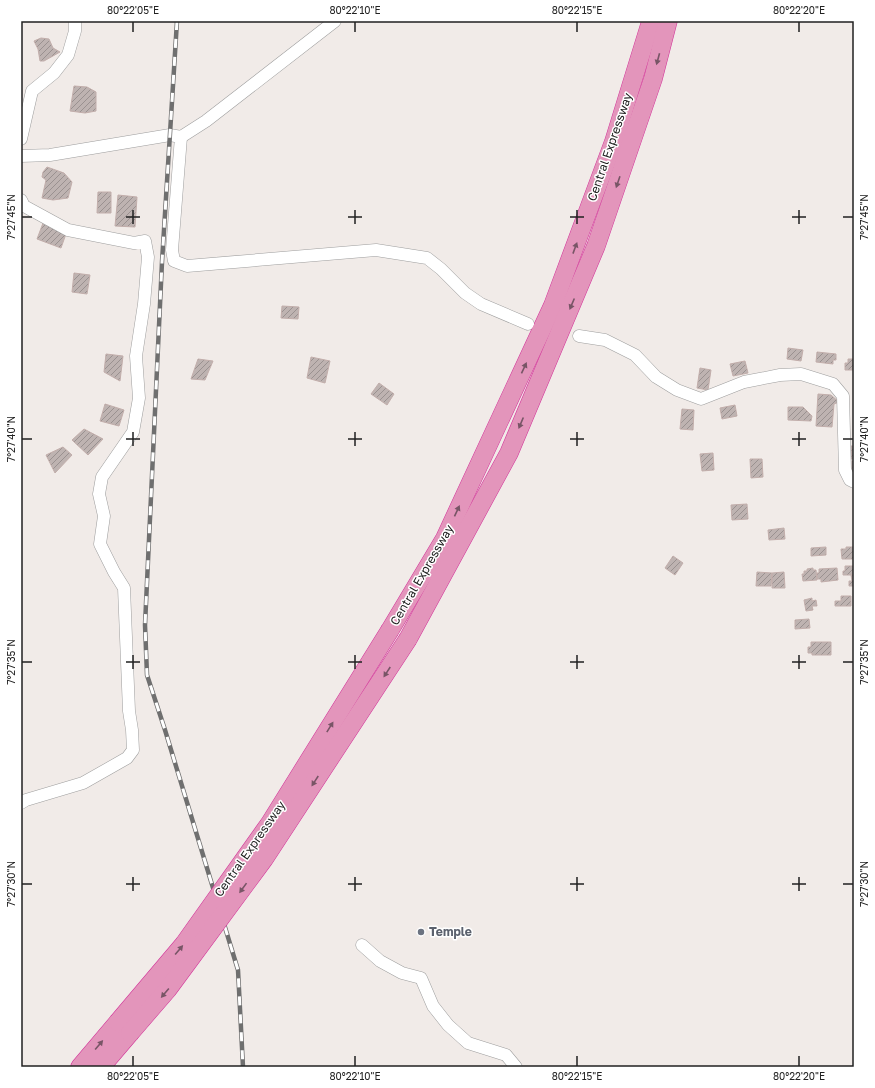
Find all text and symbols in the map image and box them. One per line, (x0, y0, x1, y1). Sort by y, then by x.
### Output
text: 80°22'05"E (107, 4, 159, 16)
text: 80°22'10"E (329, 4, 381, 16)
text: 80°22'15"E (552, 4, 602, 16)
text: 80°22'20"E (773, 4, 825, 16)
one-way arrow (655, 53, 661, 65)
street label: Central Expressway (584, 90, 635, 203)
one-way arrow (615, 177, 621, 189)
text: 7°27'45"N (5, 194, 17, 240)
text: 7°27'45"N (858, 194, 870, 240)
one-way arrow (572, 242, 578, 254)
one-way arrow (569, 298, 575, 309)
one-way arrow (521, 362, 527, 374)
text: 7°27'40"N (5, 416, 17, 462)
text: 7°27'40"N (858, 416, 870, 462)
one-way arrow (518, 418, 524, 430)
one-way arrow (454, 505, 460, 517)
street label: Central Expressway (387, 522, 457, 628)
text: 7°27'35"N (5, 639, 17, 685)
text: 7°27'35"N (858, 639, 870, 685)
one-way arrow (383, 667, 391, 677)
one-way arrow (327, 721, 334, 733)
one-way arrow (312, 775, 319, 787)
street label: Central Expressway (211, 798, 288, 900)
text: 7°27'30"N (5, 861, 17, 907)
text: 7°27'30"N (858, 861, 870, 907)
one-way arrow (238, 883, 247, 894)
place label: Temple (429, 924, 472, 939)
marker: Temple (416, 927, 426, 937)
one-way arrow (174, 945, 183, 955)
one-way arrow (161, 987, 170, 998)
one-way arrow (94, 1039, 103, 1050)
text: 80°22'05"E (107, 1070, 159, 1082)
text: 80°22'10"E (329, 1070, 381, 1082)
text: 80°22'15"E (552, 1070, 602, 1082)
text: 80°22'20"E (773, 1070, 825, 1082)

